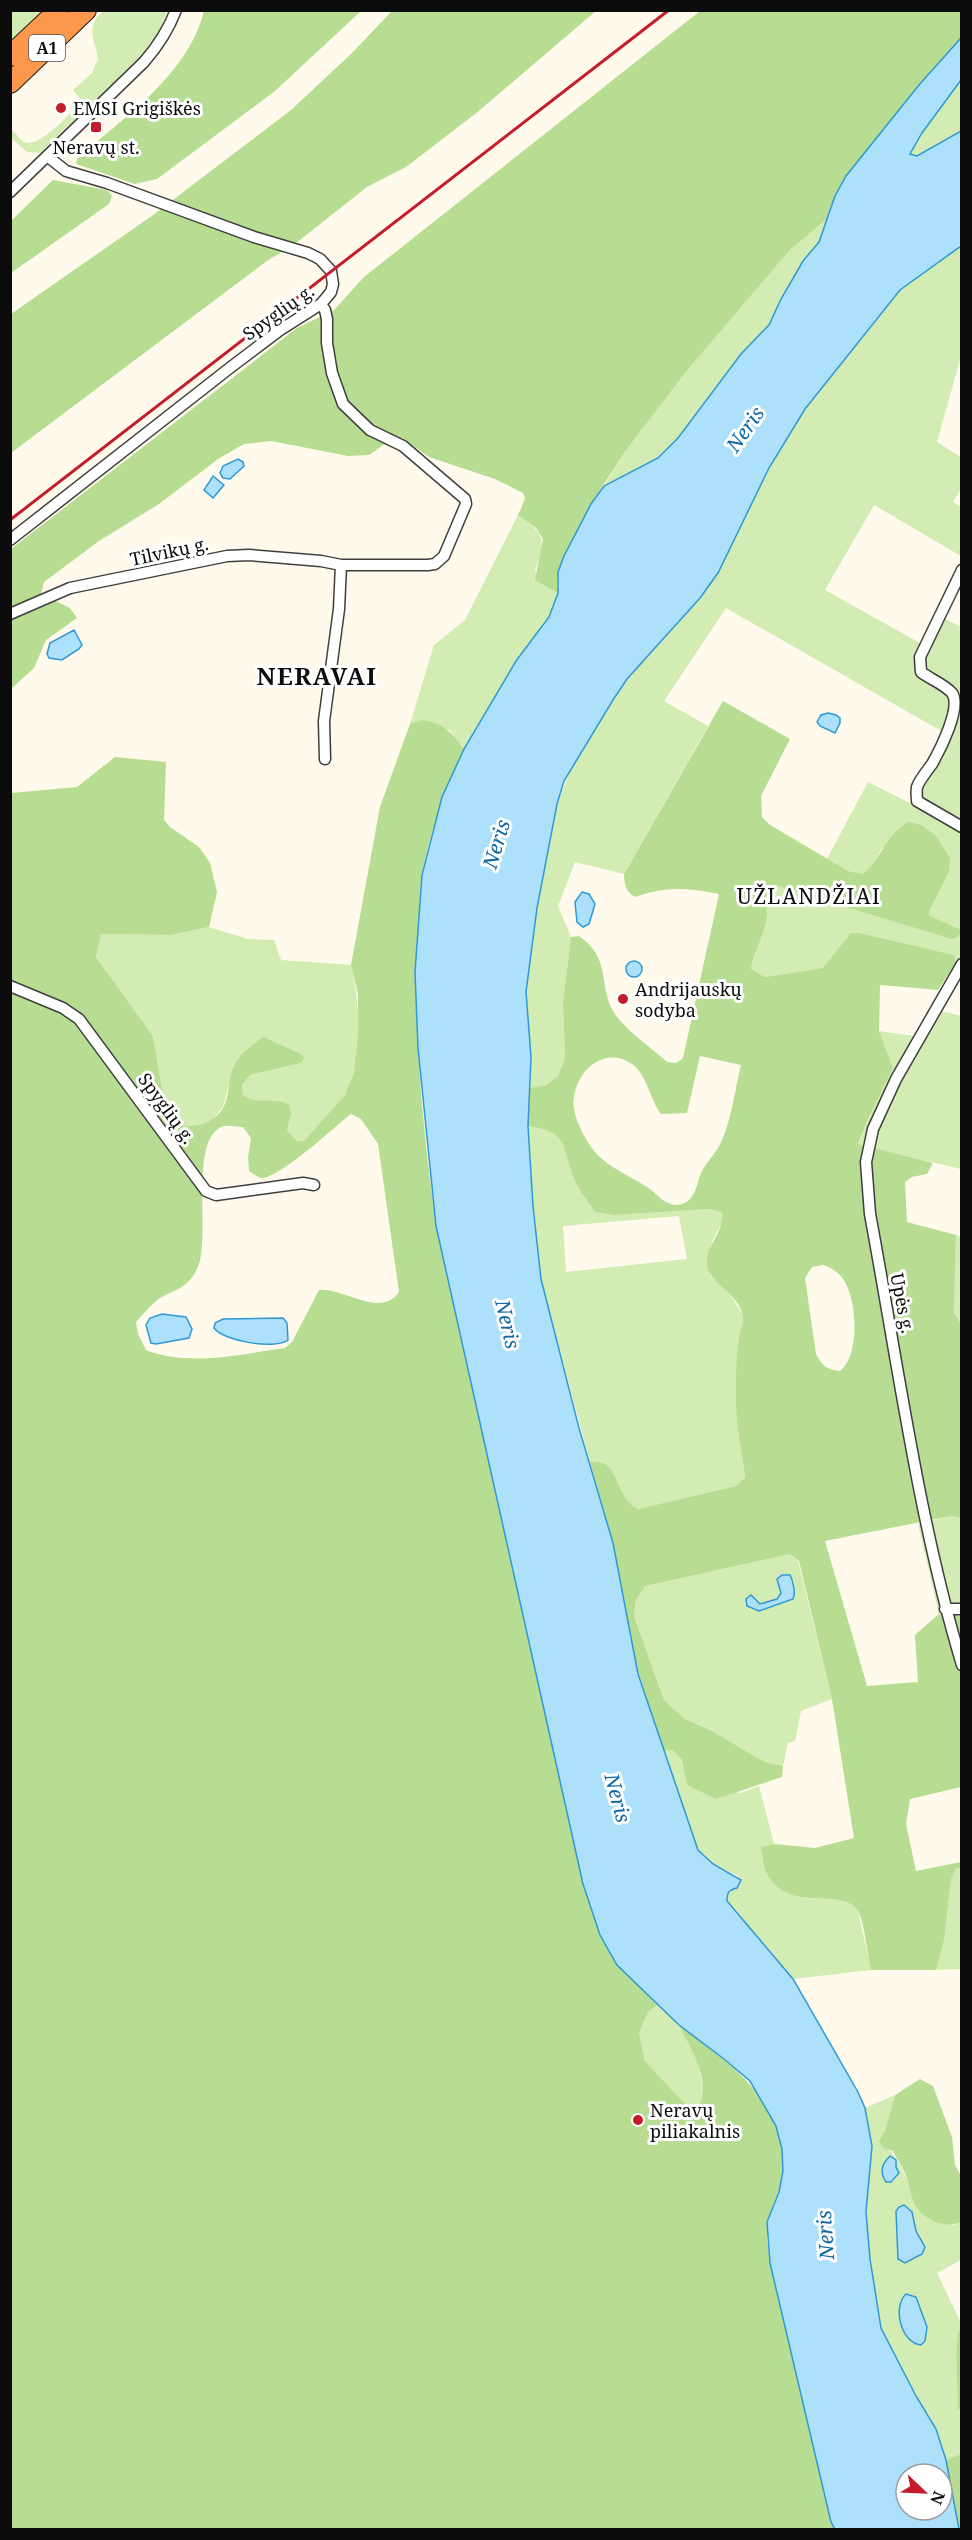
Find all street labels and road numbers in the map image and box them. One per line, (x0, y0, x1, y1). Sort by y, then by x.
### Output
road number: A1 (29, 35, 65, 61)
street label: Spyglių g. (238, 279, 318, 345)
street label: Tilvikų g. (128, 531, 210, 571)
street label: Spyglių g. (133, 1068, 201, 1148)
street label: Upės g. (885, 1271, 921, 1335)

